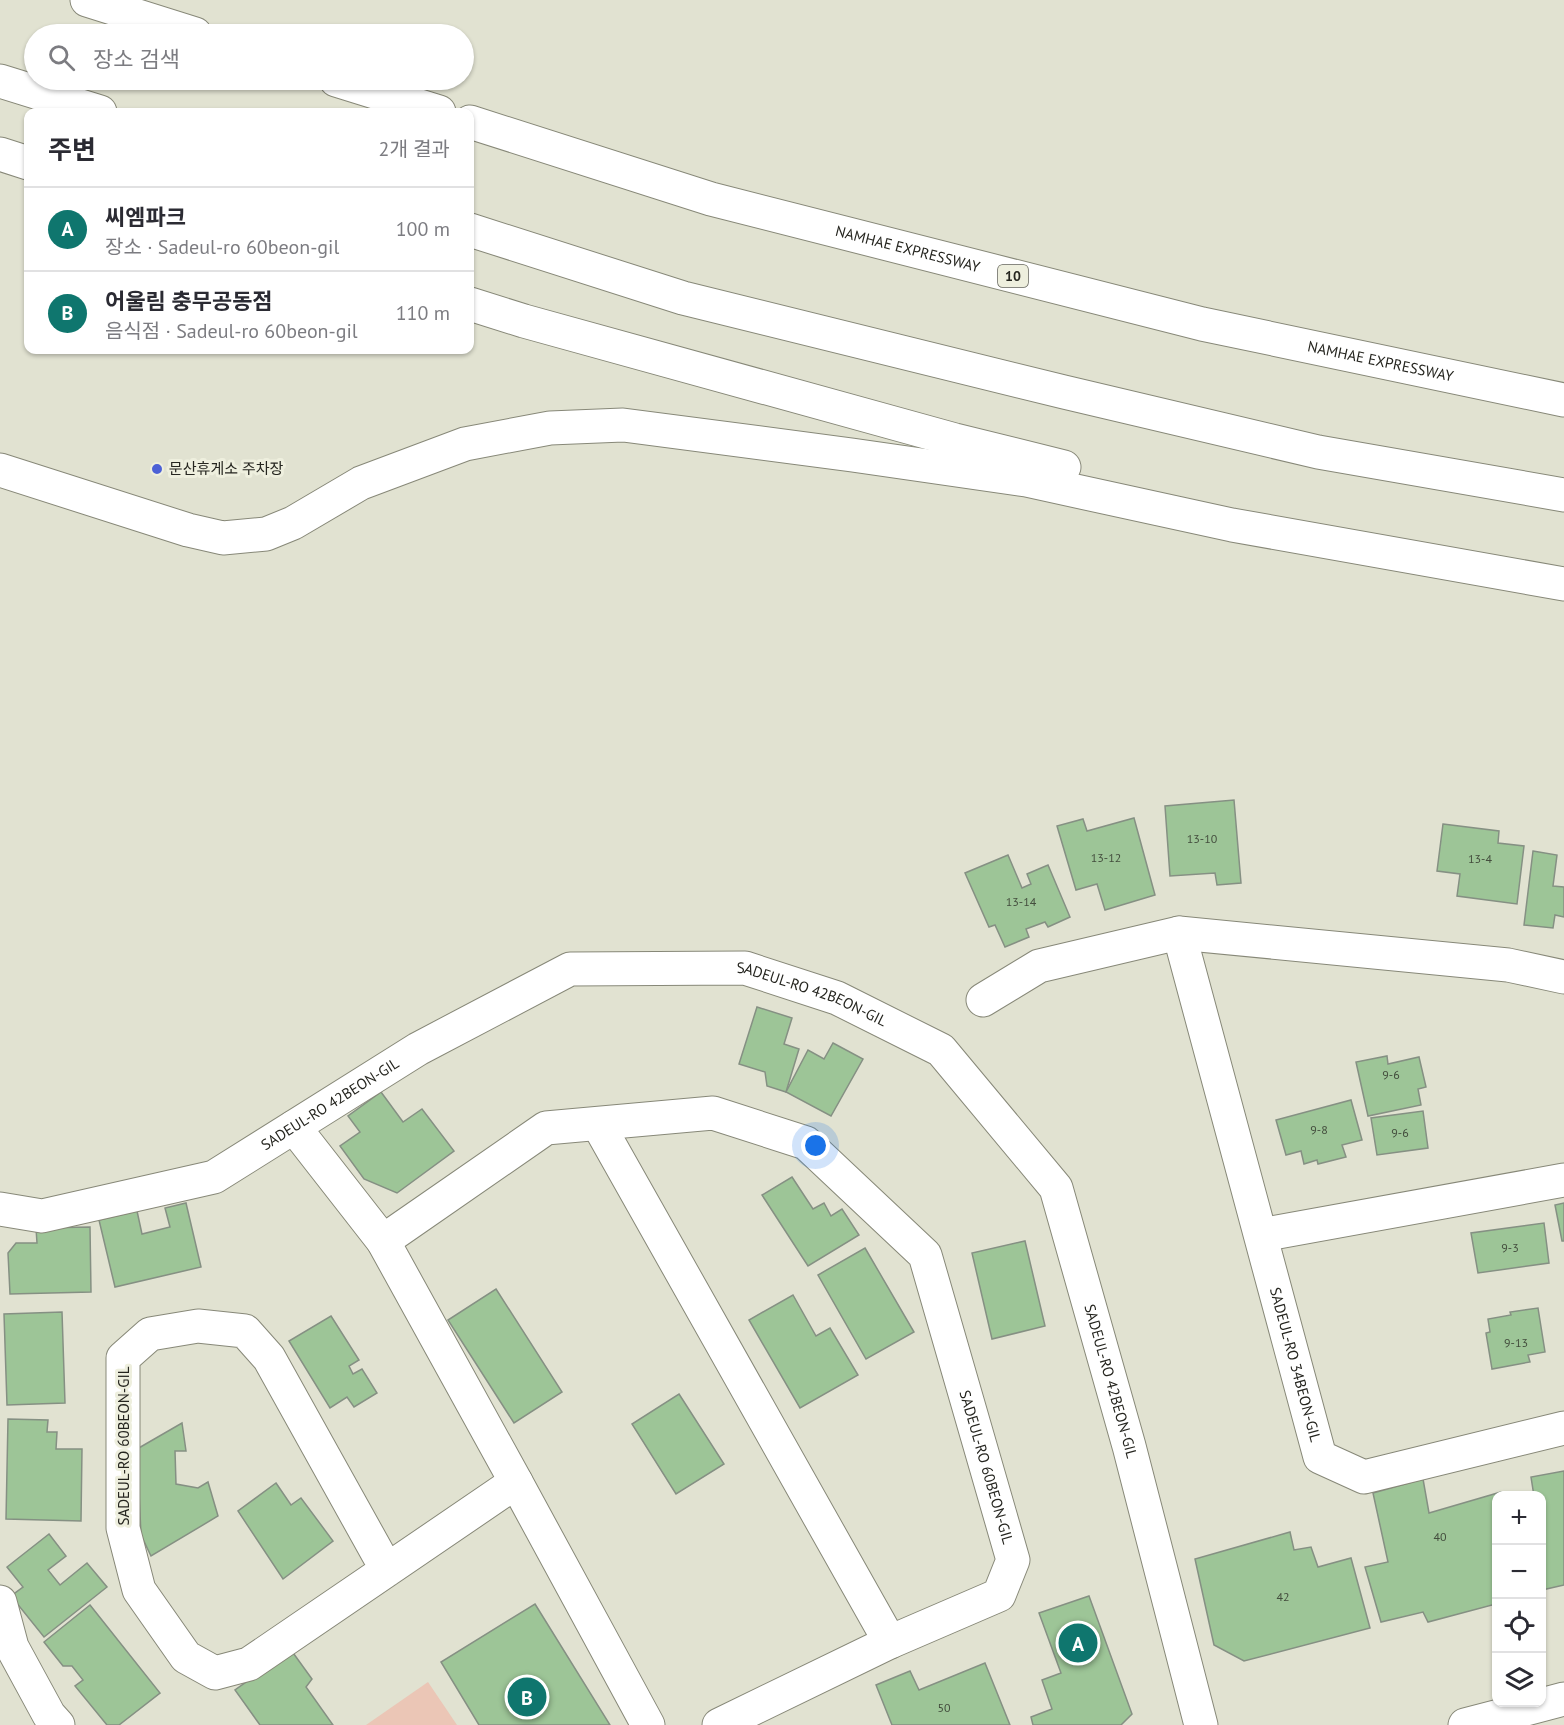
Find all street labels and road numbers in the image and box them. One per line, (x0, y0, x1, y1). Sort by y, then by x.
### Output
street label: NAMHAE EXPRESSWAY (834, 221, 983, 276)
road number: 10 (998, 265, 1028, 287)
street label: NAMHAE EXPRESSWAY (1306, 336, 1456, 386)
street label: SADEUL-RO 42BEON-GIL (737, 958, 890, 1030)
street label: SADEUL-RO 42BEON-GIL (257, 1053, 403, 1154)
street label: SADEUL-RO 34BEON-GIL (1266, 1285, 1326, 1444)
street label: SADEUL-RO 42BEON-GIL (1080, 1302, 1142, 1460)
street label: SADEUL-RO 60BEON-GIL (114, 1366, 133, 1526)
street label: SADEUL-RO 60BEON-GIL (956, 1388, 1018, 1546)

